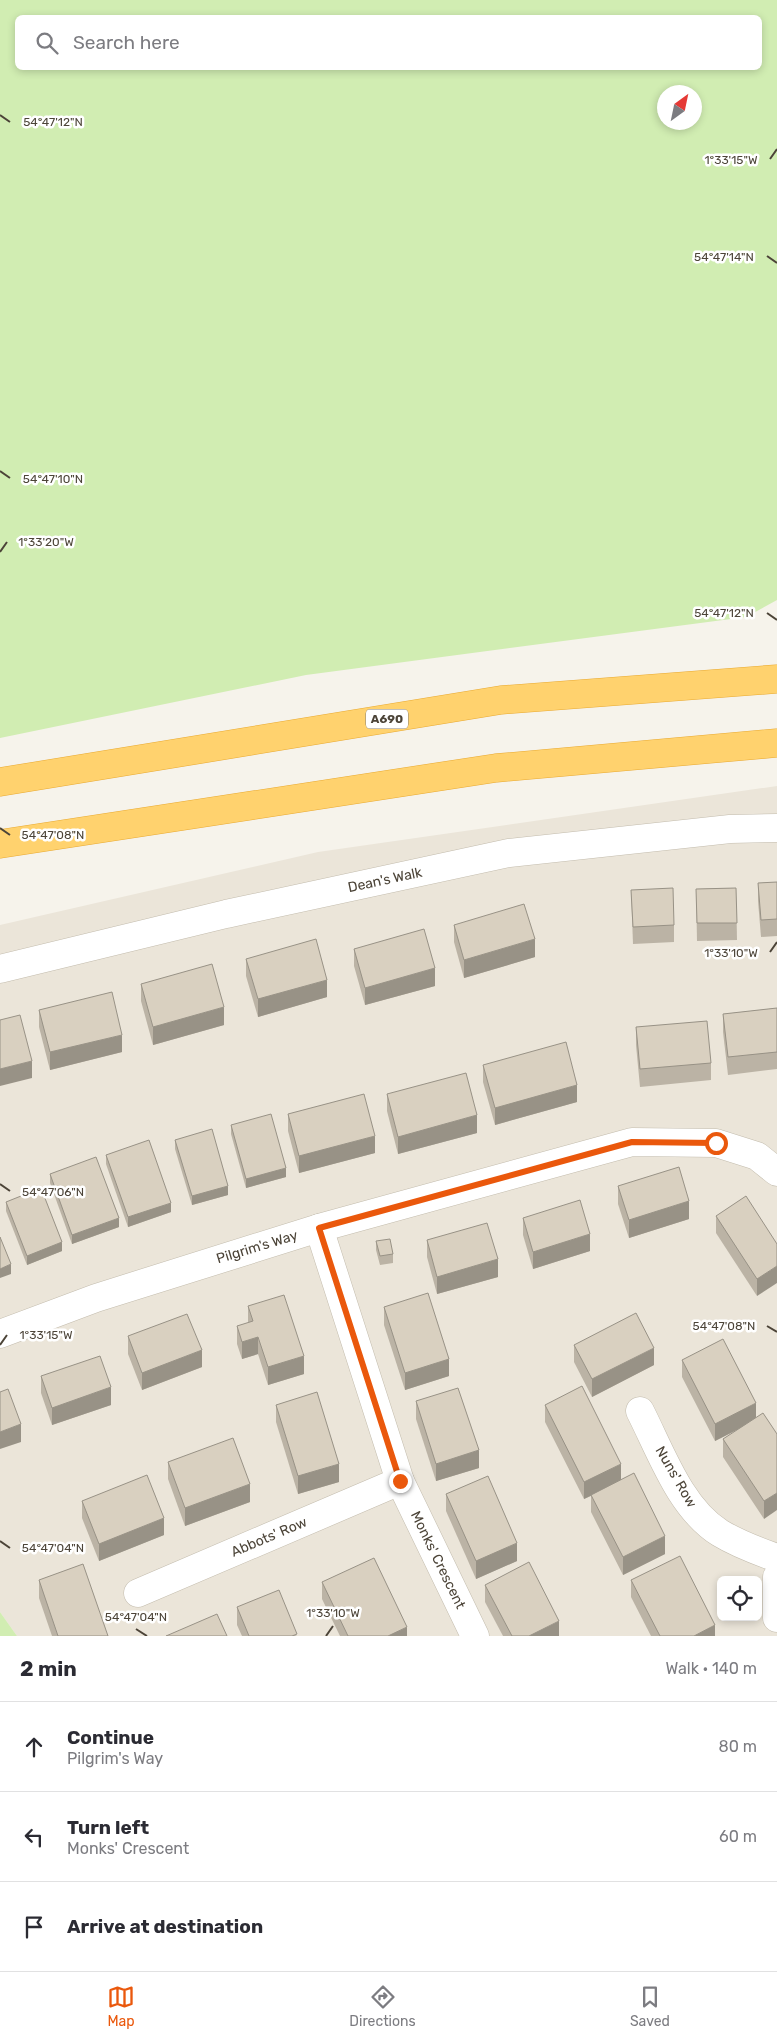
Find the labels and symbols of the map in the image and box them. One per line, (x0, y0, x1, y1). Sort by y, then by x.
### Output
north arrow (657, 85, 702, 130)
text: 54°47'12"N (23, 115, 83, 129)
text: 1°33'15"W (704, 153, 758, 167)
text: 54°47'14"N (694, 250, 754, 264)
text: 54°47'10"N (23, 472, 83, 486)
text: 1°33'20"W (18, 535, 74, 549)
text: 54°47'12"N (694, 606, 754, 620)
road number: A690 (366, 710, 408, 729)
text: 54°47'08"N (22, 828, 84, 842)
street label: Dean's Walk (346, 864, 425, 896)
text: 1°33'10"W (704, 946, 758, 960)
route start (705, 1132, 728, 1155)
text: 54°47'06"N (22, 1185, 84, 1199)
street label: Pilgrim's Way (214, 1226, 300, 1267)
text: 54°47'08"N (693, 1319, 755, 1333)
text: 1°33'15"W (19, 1328, 73, 1342)
street label: Nuns' Row (652, 1443, 700, 1511)
route end (389, 1470, 412, 1493)
street label: Monks' Crescent (407, 1508, 469, 1612)
street label: Abbots' Row (228, 1513, 310, 1561)
text: 54°47'04"N (22, 1541, 84, 1555)
text: 1°33'10"W (306, 1606, 360, 1620)
text: 54°47'04"N (105, 1610, 167, 1624)

